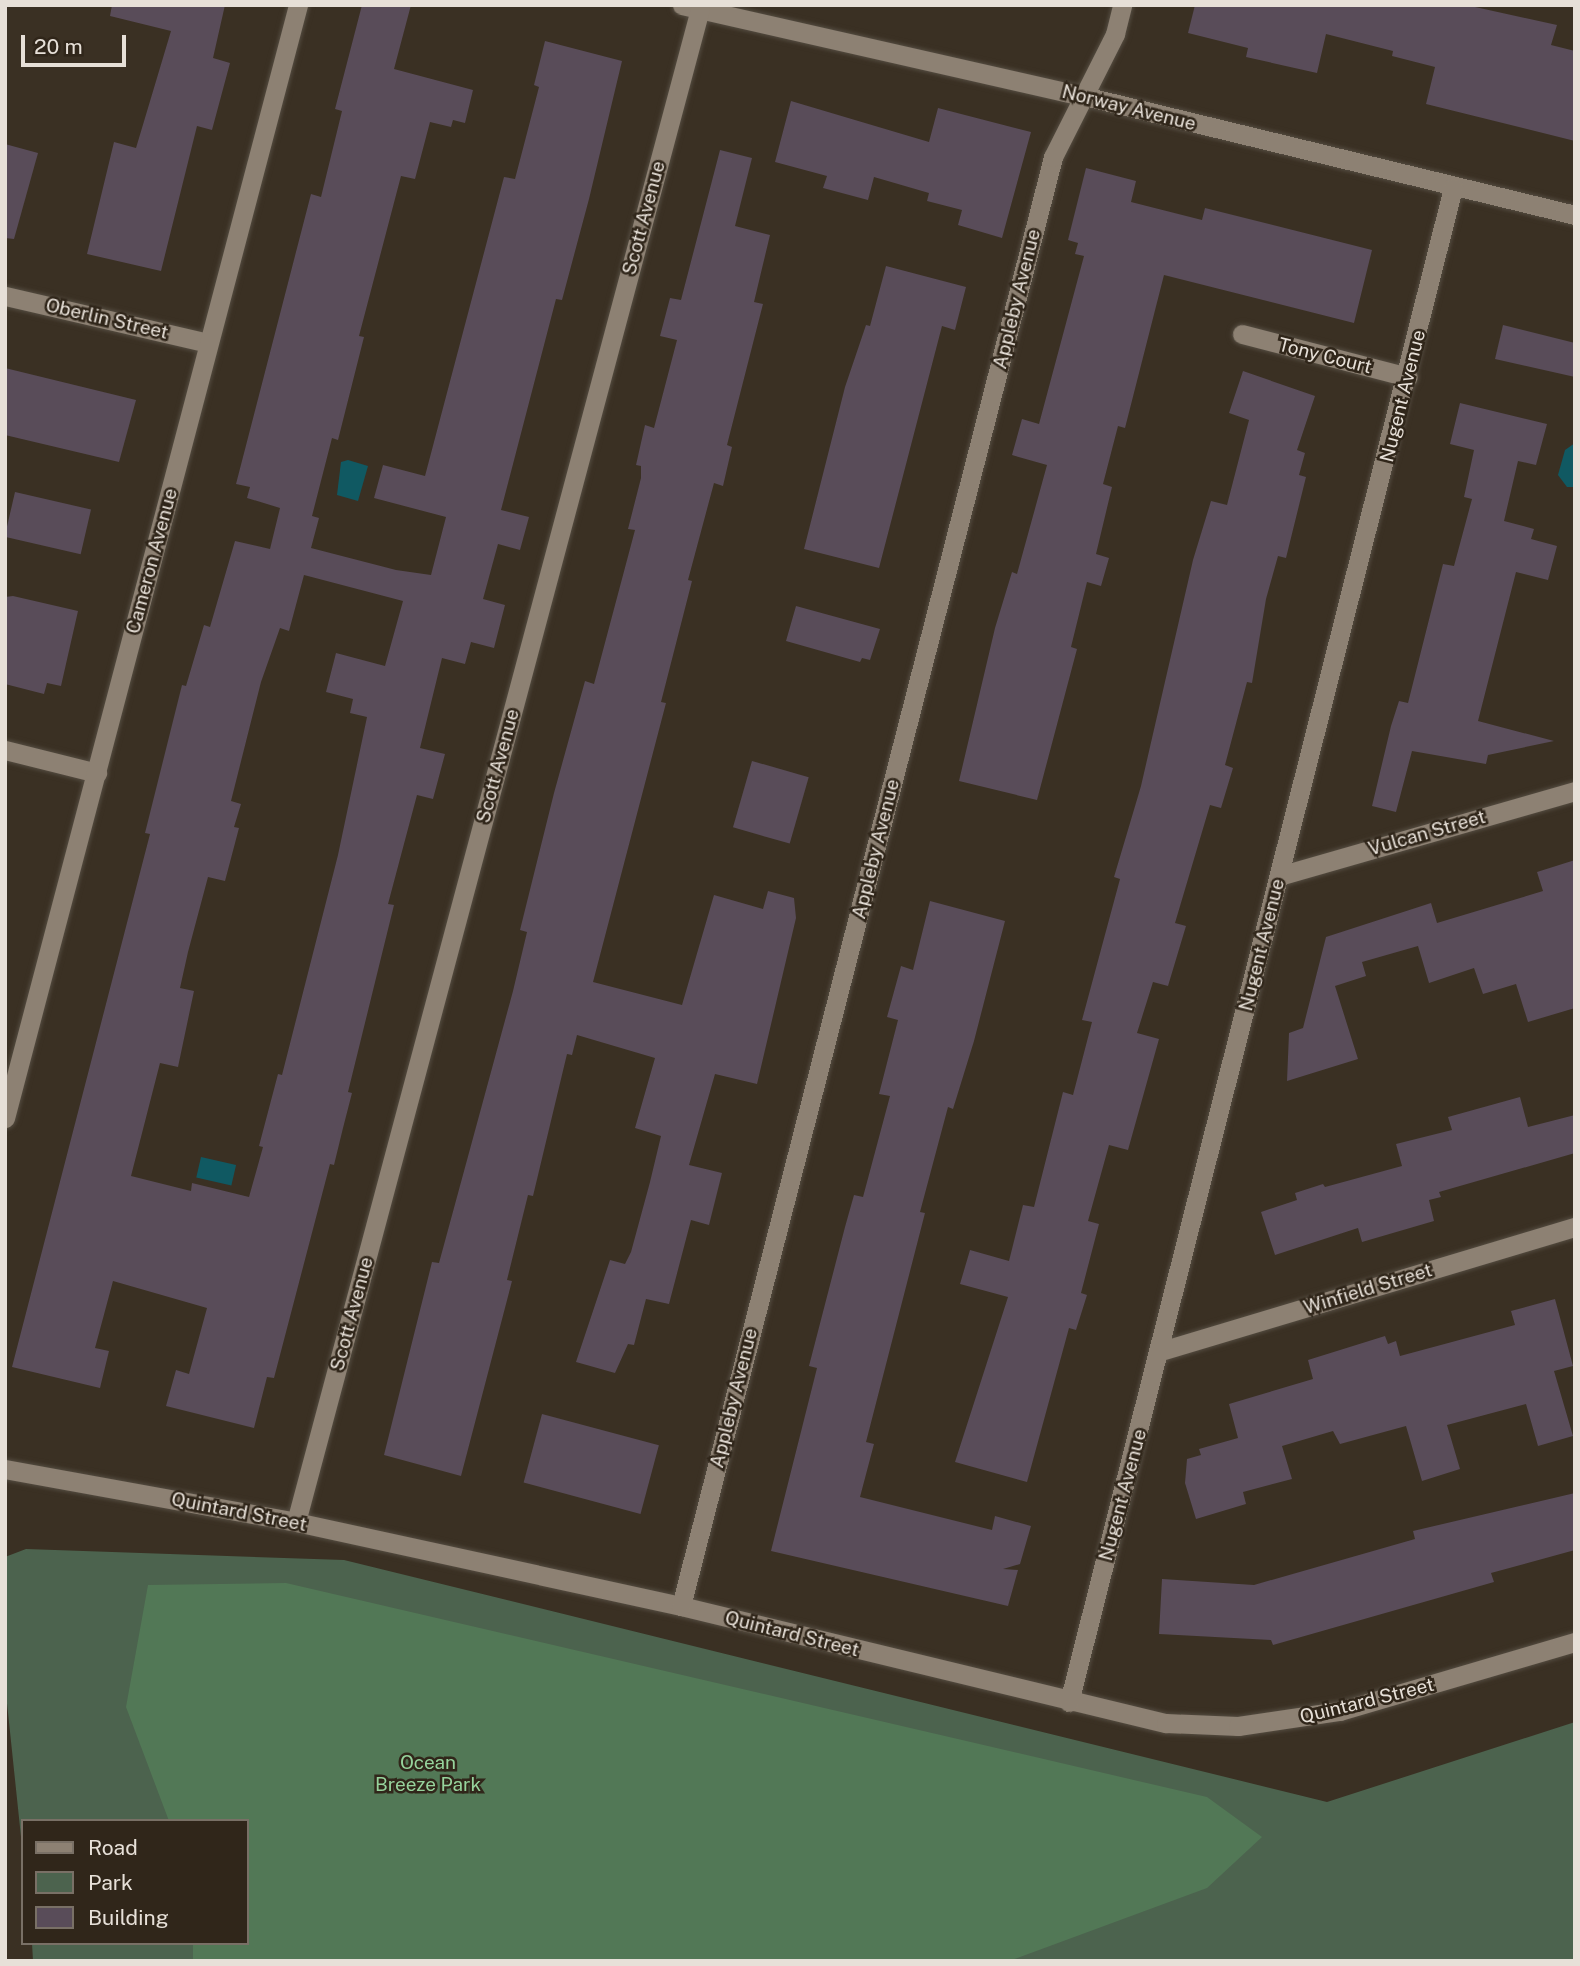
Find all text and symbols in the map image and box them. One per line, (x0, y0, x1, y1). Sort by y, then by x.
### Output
scale bar (24, 21, 130, 65)
text: 20 m (34, 34, 83, 59)
street label: Norway Avenue (1060, 80, 1198, 136)
street label: Scott Avenue (618, 159, 670, 277)
street label: Appleby Avenue (989, 227, 1045, 371)
street label: Oberlin Street (44, 294, 170, 344)
street label: Nugent Avenue (1376, 328, 1430, 464)
street label: Tony Court (1276, 333, 1374, 379)
street label: Cameron Avenue (122, 486, 182, 636)
street label: Scott Avenue (472, 707, 524, 825)
street label: Appleby Avenue (848, 777, 904, 921)
street label: Vulcan Street (1366, 805, 1488, 861)
street label: Nugent Avenue (1235, 877, 1289, 1013)
street label: Scott Avenue (326, 1255, 378, 1373)
street label: Winfield Street (1301, 1259, 1435, 1319)
street label: Appleby Avenue (706, 1326, 762, 1470)
street label: Nugent Avenue (1094, 1427, 1152, 1563)
street label: Quintard Street (169, 1488, 309, 1536)
street label: Quintard Street (723, 1606, 861, 1662)
street label: Quintard Street (1298, 1673, 1436, 1729)
park label: Ocean Breeze Park (375, 1752, 481, 1796)
legend (21, 1819, 248, 1945)
text: Road (88, 1835, 138, 1860)
text: Park (88, 1870, 133, 1895)
text: Building (88, 1905, 169, 1930)

